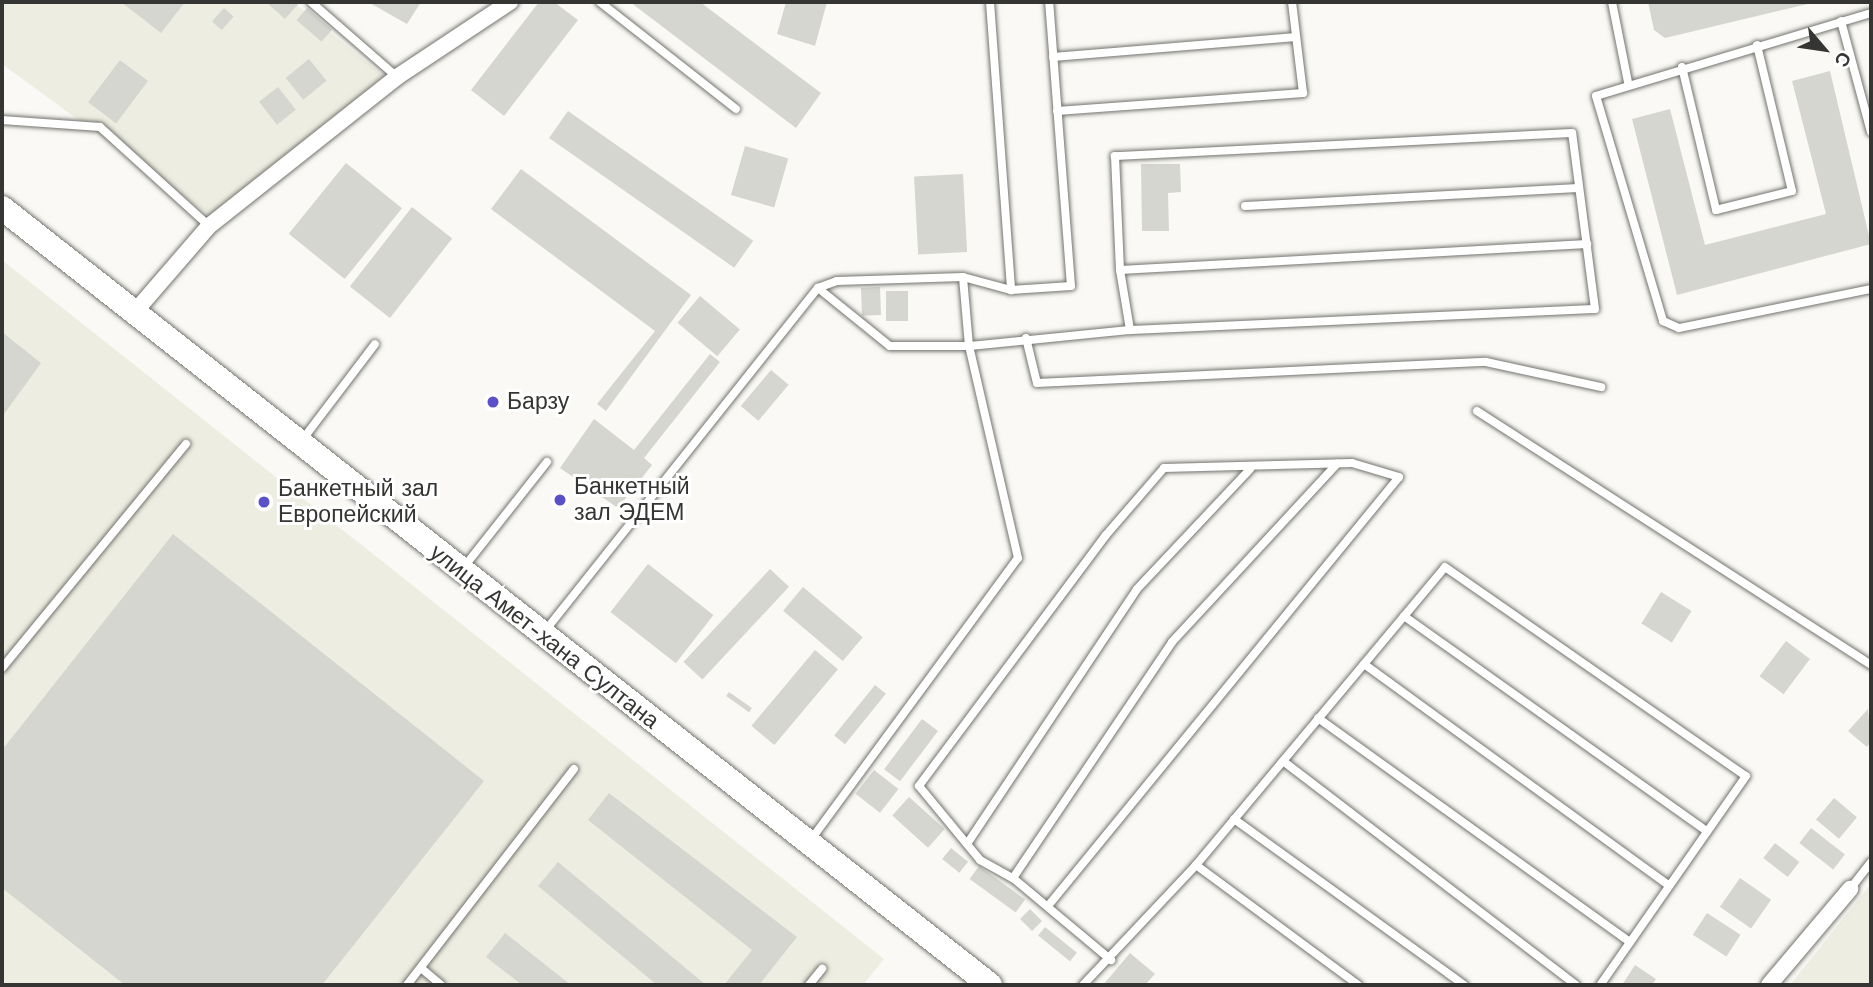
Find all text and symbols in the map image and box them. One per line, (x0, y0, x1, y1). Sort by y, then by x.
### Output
north arrow (1789, 14, 1859, 84)
text: С (1829, 48, 1856, 71)
place label: Барзу (507, 388, 569, 416)
marker: Барзу (485, 394, 501, 410)
place label: Банкетный зал ЭДЕМ (574, 473, 690, 527)
place label: Банкетный зал Европейский (278, 475, 438, 529)
marker: Банкетный зал ЭДЕМ (552, 492, 568, 508)
marker: Банкетный зал Европейский (256, 494, 272, 510)
street label: улица Амет-хана Султана (424, 539, 664, 735)

